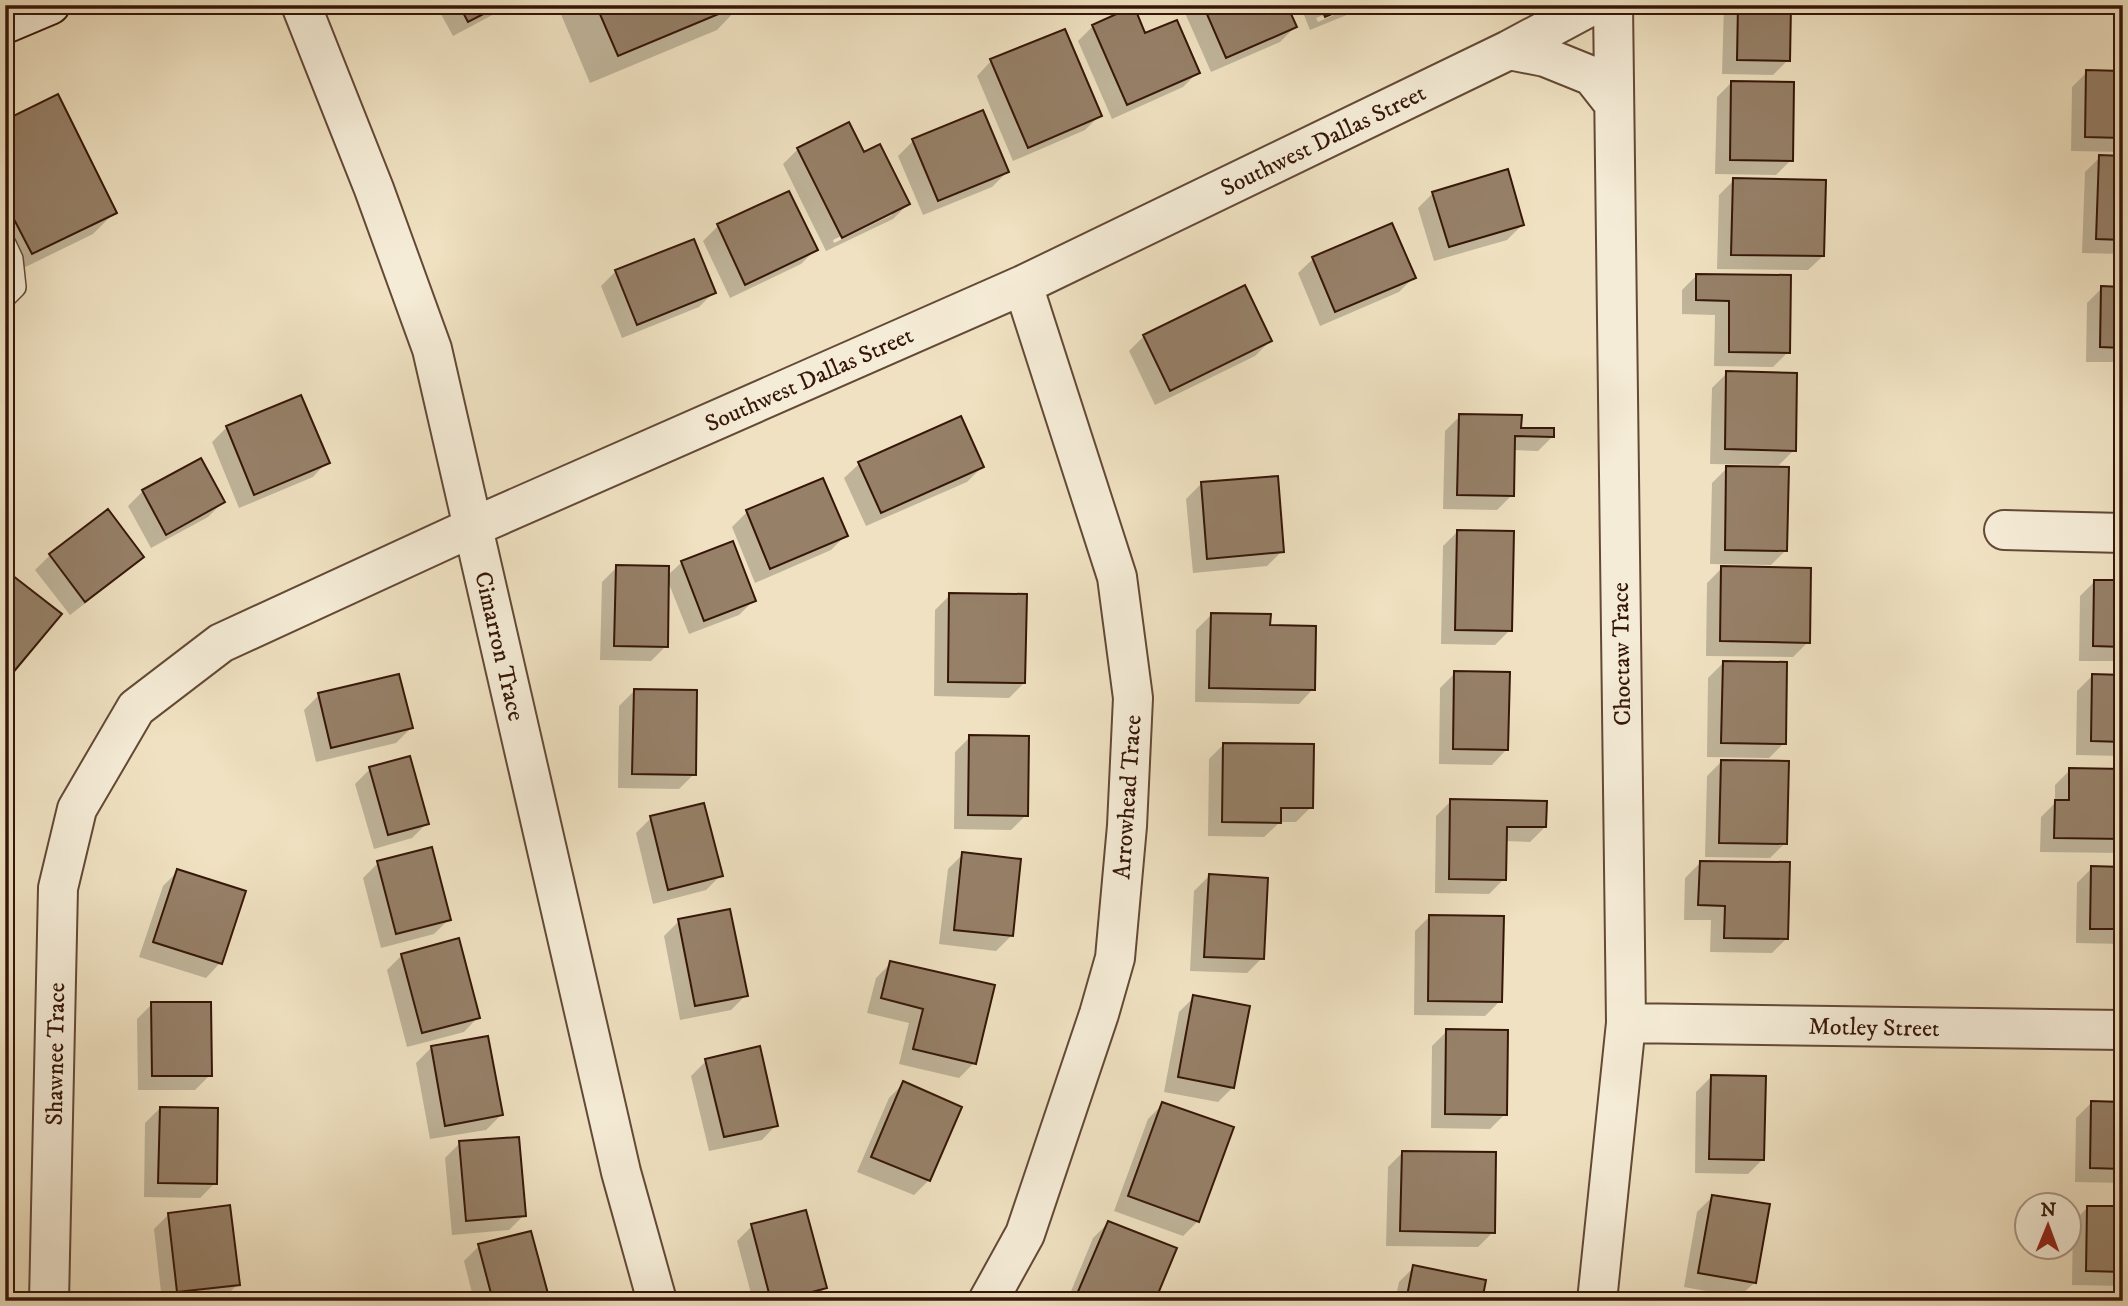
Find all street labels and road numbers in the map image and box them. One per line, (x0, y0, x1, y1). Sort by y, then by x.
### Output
street label: Southwest Dallas Street (1216, 78, 1431, 204)
street label: Southwest Dallas Street (701, 320, 918, 439)
street label: Cimarron Trace (467, 569, 531, 724)
street label: Choctaw Trace (1606, 582, 1638, 726)
street label: Arrowhead Trace (1107, 714, 1149, 880)
street label: Shawnee Trace (40, 982, 72, 1126)
street label: Motley Street (1808, 1012, 1940, 1044)

